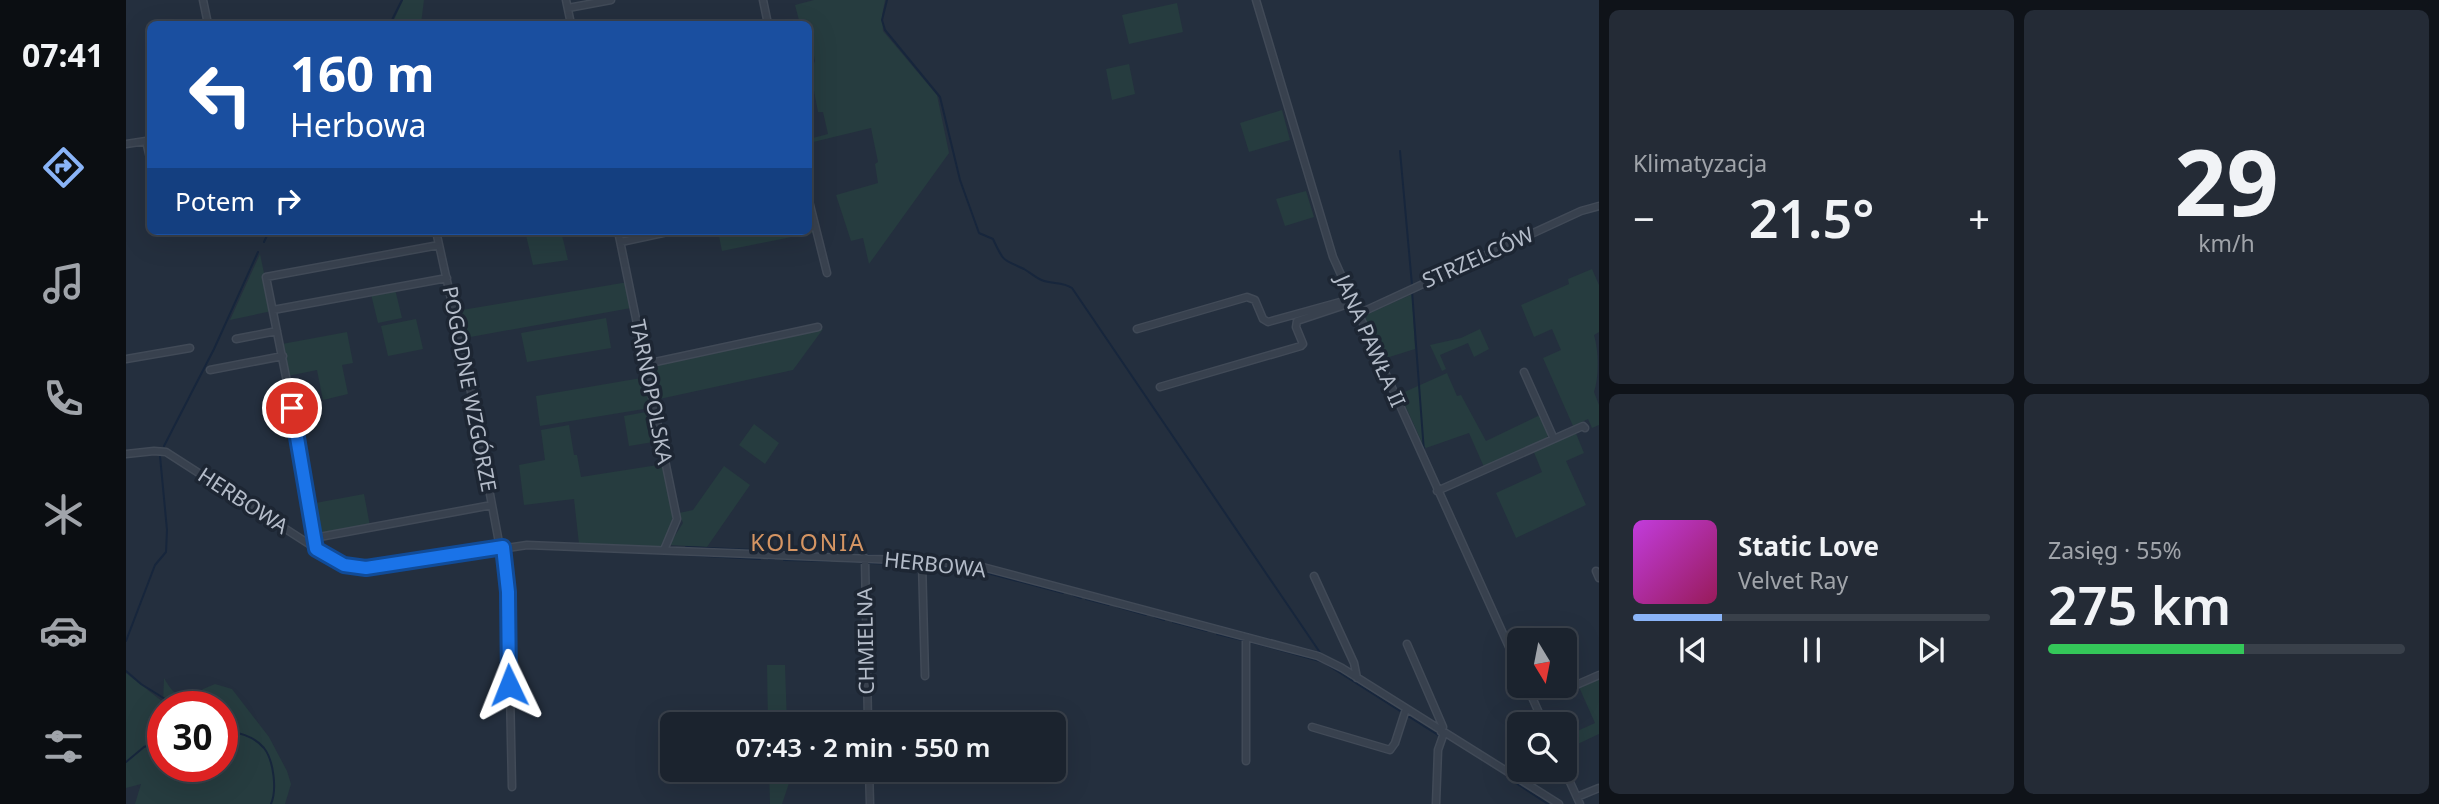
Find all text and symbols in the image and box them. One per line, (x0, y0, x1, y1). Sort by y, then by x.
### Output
text: 07:41 (22, 33, 104, 76)
text: 160 m (290, 40, 435, 106)
icon: left (175, 49, 266, 140)
text: Herbowa (290, 103, 426, 146)
text: 29 (2174, 119, 2279, 243)
icon: directions (39, 143, 88, 192)
text: Klimatyzacja (1633, 147, 1767, 179)
icon: right (269, 182, 307, 220)
text: 21.5° (1749, 182, 1874, 253)
text: Potem (175, 183, 255, 219)
text: − (1633, 192, 1655, 244)
text: + (1968, 192, 1990, 244)
street label: STRZELCÓW (1417, 220, 1538, 294)
text: km/h (2198, 227, 2255, 259)
icon: music (39, 259, 88, 308)
street label: JANA PAWŁA II (1328, 268, 1413, 411)
street label: POGODNE WZGÓRZE (436, 284, 504, 494)
street label: TARNOPOLSKA (624, 317, 680, 467)
icon: phone (39, 374, 88, 423)
pin (262, 378, 322, 438)
icon: arrive (273, 389, 311, 427)
street label: HERBOWA (193, 461, 295, 540)
icon: climate (39, 490, 88, 539)
district label: KOLONIA (750, 526, 866, 558)
text: Static Love (1738, 528, 1879, 564)
text: Zasięg · 55% (2048, 534, 2182, 566)
street label: HERBOWA (883, 545, 988, 583)
text: Velvet Ray (1738, 564, 1848, 596)
text: 275 km (2048, 569, 2231, 640)
street label: CHMIELNA (850, 587, 880, 695)
icon: car (39, 606, 88, 655)
north arrow (1507, 628, 1577, 698)
map controls (1507, 628, 1577, 782)
icon: previous (1674, 631, 1712, 669)
icon: pause (1793, 631, 1831, 669)
icon: next (1912, 631, 1950, 669)
position arrow (472, 648, 546, 722)
speed limit sign: 30 (147, 691, 238, 782)
button: search (1507, 712, 1577, 782)
icon: filters (39, 722, 88, 771)
text: 07:43 · 2 min · 550 m (736, 729, 990, 765)

